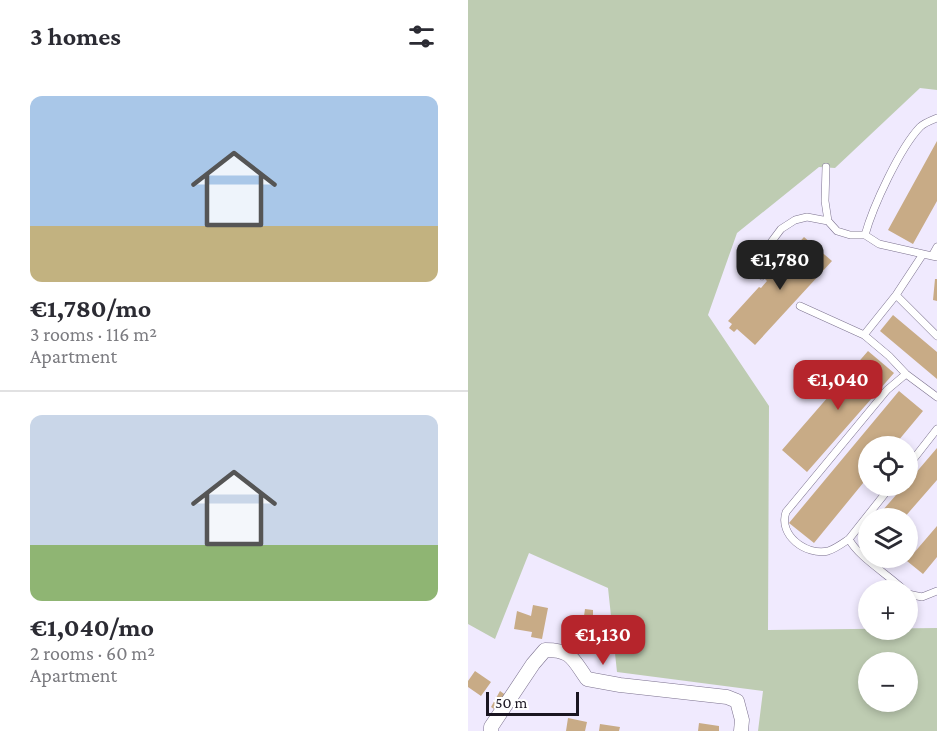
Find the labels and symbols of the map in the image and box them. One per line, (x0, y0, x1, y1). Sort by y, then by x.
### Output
pin: €1,780 (731, 240, 829, 291)
pin: €1,040 (789, 360, 887, 411)
pin: €1,130 (554, 615, 652, 666)
scale bar (486, 689, 579, 716)

